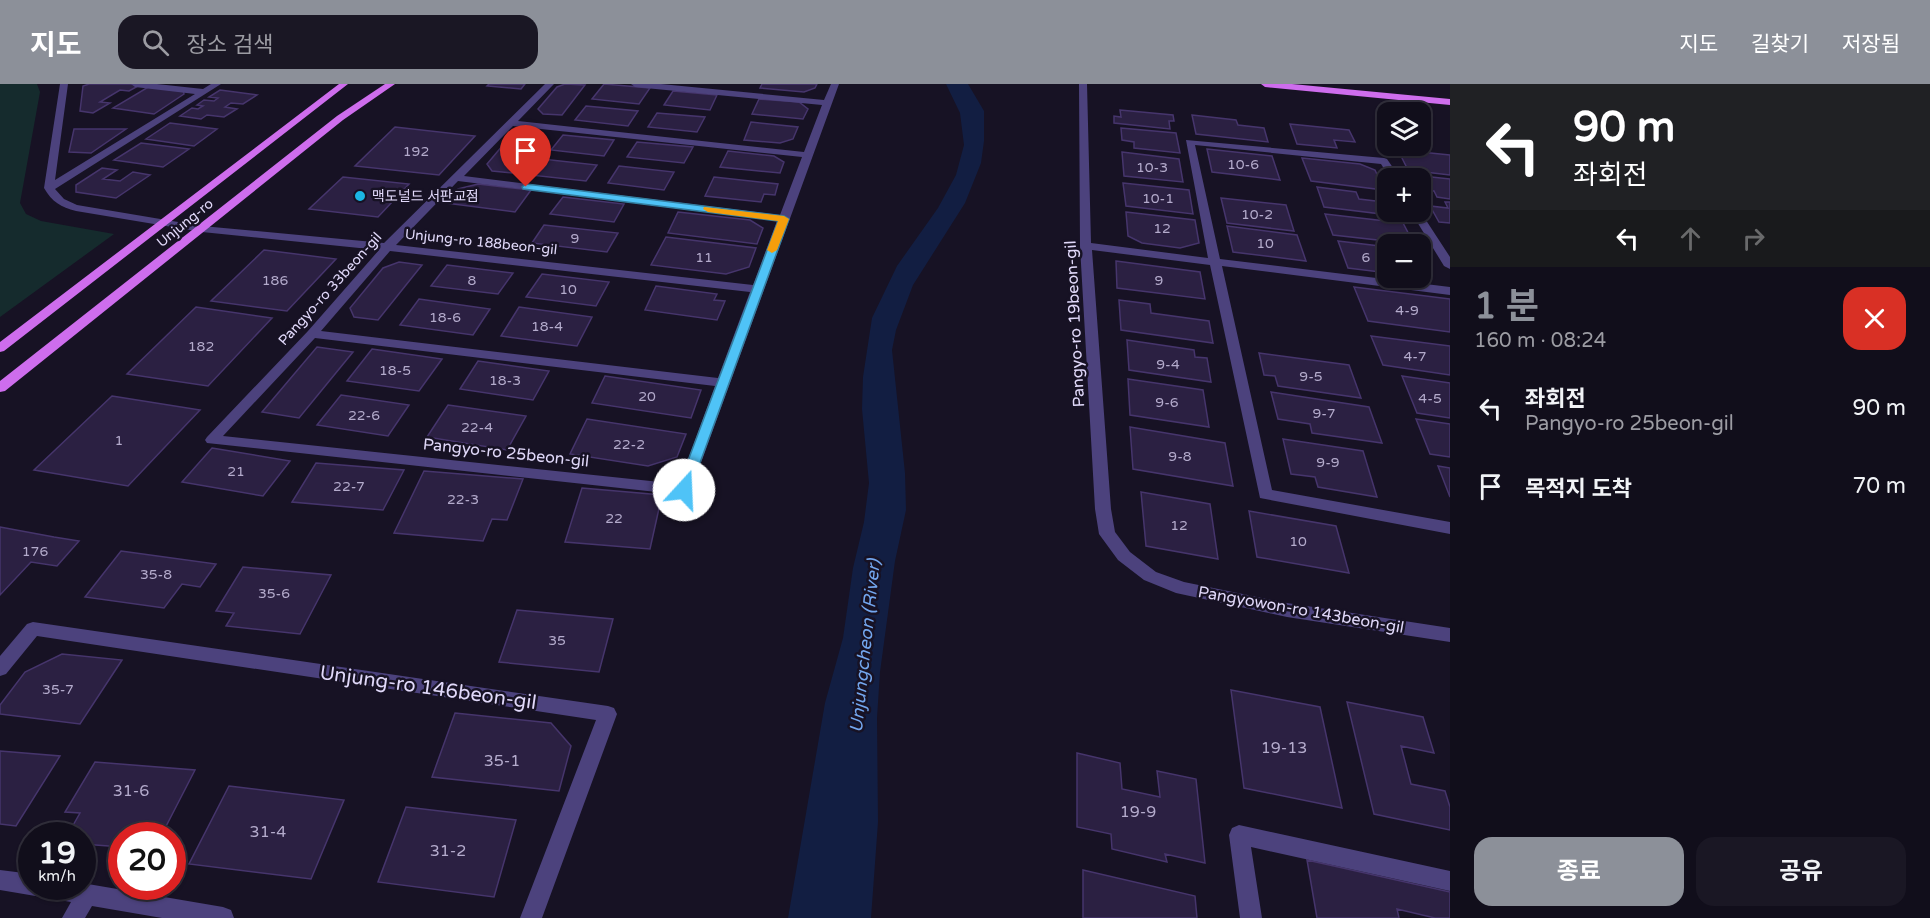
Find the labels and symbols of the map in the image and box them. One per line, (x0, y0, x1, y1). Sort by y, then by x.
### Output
pin (500, 125, 551, 187)
house number: 192 (403, 143, 429, 160)
house number: 10-6 (1227, 156, 1259, 173)
house number: 10-3 (1136, 159, 1168, 176)
place label: 맥도널드 서판교점 (372, 188, 479, 205)
marker: 맥도널드 서판교점 (353, 189, 367, 203)
house number: 10-1 (1142, 190, 1174, 207)
street label: Unjung-ro (153, 195, 217, 251)
house number: 10-2 (1241, 206, 1273, 223)
house number: 12 (1153, 220, 1171, 237)
street label: Unjung-ro 188beon-gil (404, 226, 558, 258)
street label: Pangyo-ro 33beon-gil (275, 229, 385, 349)
house number: 9 (571, 230, 579, 247)
house number: 10 (1256, 235, 1274, 252)
street label: Pangyo-ro 19beon-gil (1061, 240, 1089, 408)
house number: 11 (695, 249, 713, 266)
house number: 6 (1362, 249, 1371, 266)
house number: 186 (262, 272, 288, 289)
house number: 8 (468, 272, 477, 289)
house number: 9 (1155, 272, 1163, 289)
house number: 10 (559, 281, 577, 298)
house number: 4-9 (1395, 302, 1419, 319)
house number: 18-6 (429, 309, 461, 326)
house number: 18-4 (531, 318, 563, 335)
house number: 182 (188, 338, 214, 355)
house number: 4-7 (1403, 348, 1427, 365)
house number: 9-4 (1156, 356, 1180, 373)
house number: 18-5 (379, 362, 411, 379)
house number: 9-5 (1299, 368, 1323, 385)
house number: 18-3 (489, 372, 521, 389)
house number: 20 (638, 388, 656, 405)
house number: 4-5 (1418, 390, 1442, 407)
house number: 9-6 (1155, 394, 1179, 411)
house number: 9-7 (1312, 405, 1336, 422)
house number: 22-6 (348, 407, 380, 424)
house number: 22-4 (461, 419, 493, 436)
house number: 1 (115, 432, 123, 449)
street label: Pangyo-ro 25beon-gil (422, 434, 590, 472)
house number: 22-2 (613, 436, 645, 453)
house number: 9-8 (1168, 448, 1192, 465)
house number: 9-9 (1316, 454, 1340, 471)
position arrow (652, 458, 716, 522)
house number: 21 (227, 463, 245, 480)
house number: 22-7 (333, 478, 365, 495)
house number: 22-3 (447, 491, 479, 508)
house number: 22 (605, 510, 623, 527)
house number: 12 (1170, 517, 1188, 534)
house number: 10 (1289, 533, 1307, 550)
house number: 176 (22, 543, 48, 560)
water label: Unjungcheon (River) (845, 557, 885, 734)
house number: 35-8 (140, 566, 172, 583)
street label: Pangyowon-ro 143beon-gil (1196, 582, 1406, 638)
house number: 35-6 (258, 585, 290, 602)
house number: 35 (548, 632, 566, 649)
street label: Unjung-ro 146beon-gil (318, 661, 538, 715)
house number: 35-7 (42, 681, 74, 698)
house number: 19-13 (1261, 738, 1307, 758)
house number: 35-1 (484, 751, 520, 771)
house number: 31-6 (113, 781, 149, 801)
house number: 19-9 (1120, 802, 1156, 822)
speed limit sign: 20 (108, 822, 186, 900)
house number: 31-4 (250, 822, 286, 842)
house number: 31-2 (430, 841, 466, 861)

